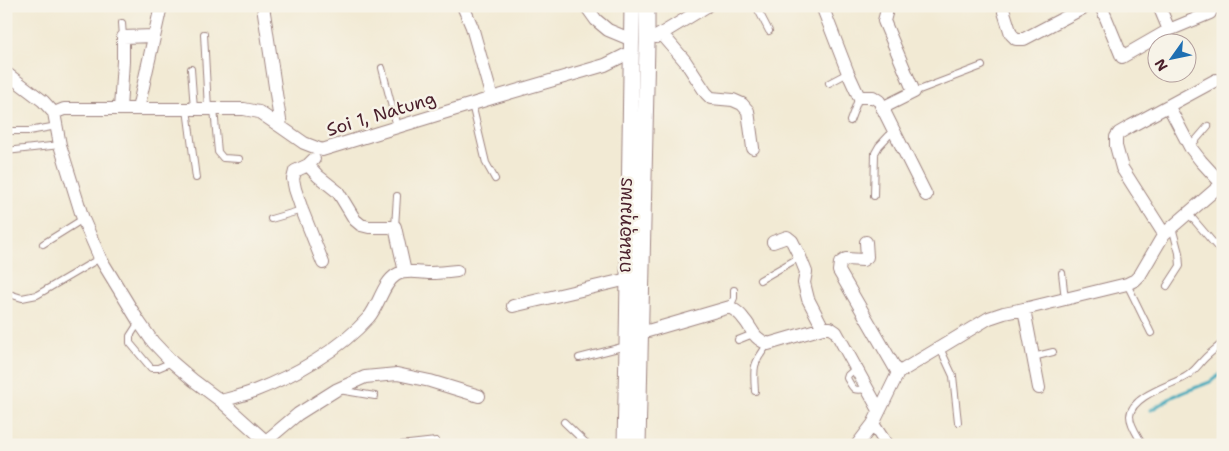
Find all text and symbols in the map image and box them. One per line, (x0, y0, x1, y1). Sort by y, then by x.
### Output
north arrow (1146, 32, 1196, 82)
text: N (1151, 56, 1172, 75)
street label: Soi 1, Natung (324, 86, 438, 142)
street label: ถนนอุทุมพร (612, 177, 640, 273)

